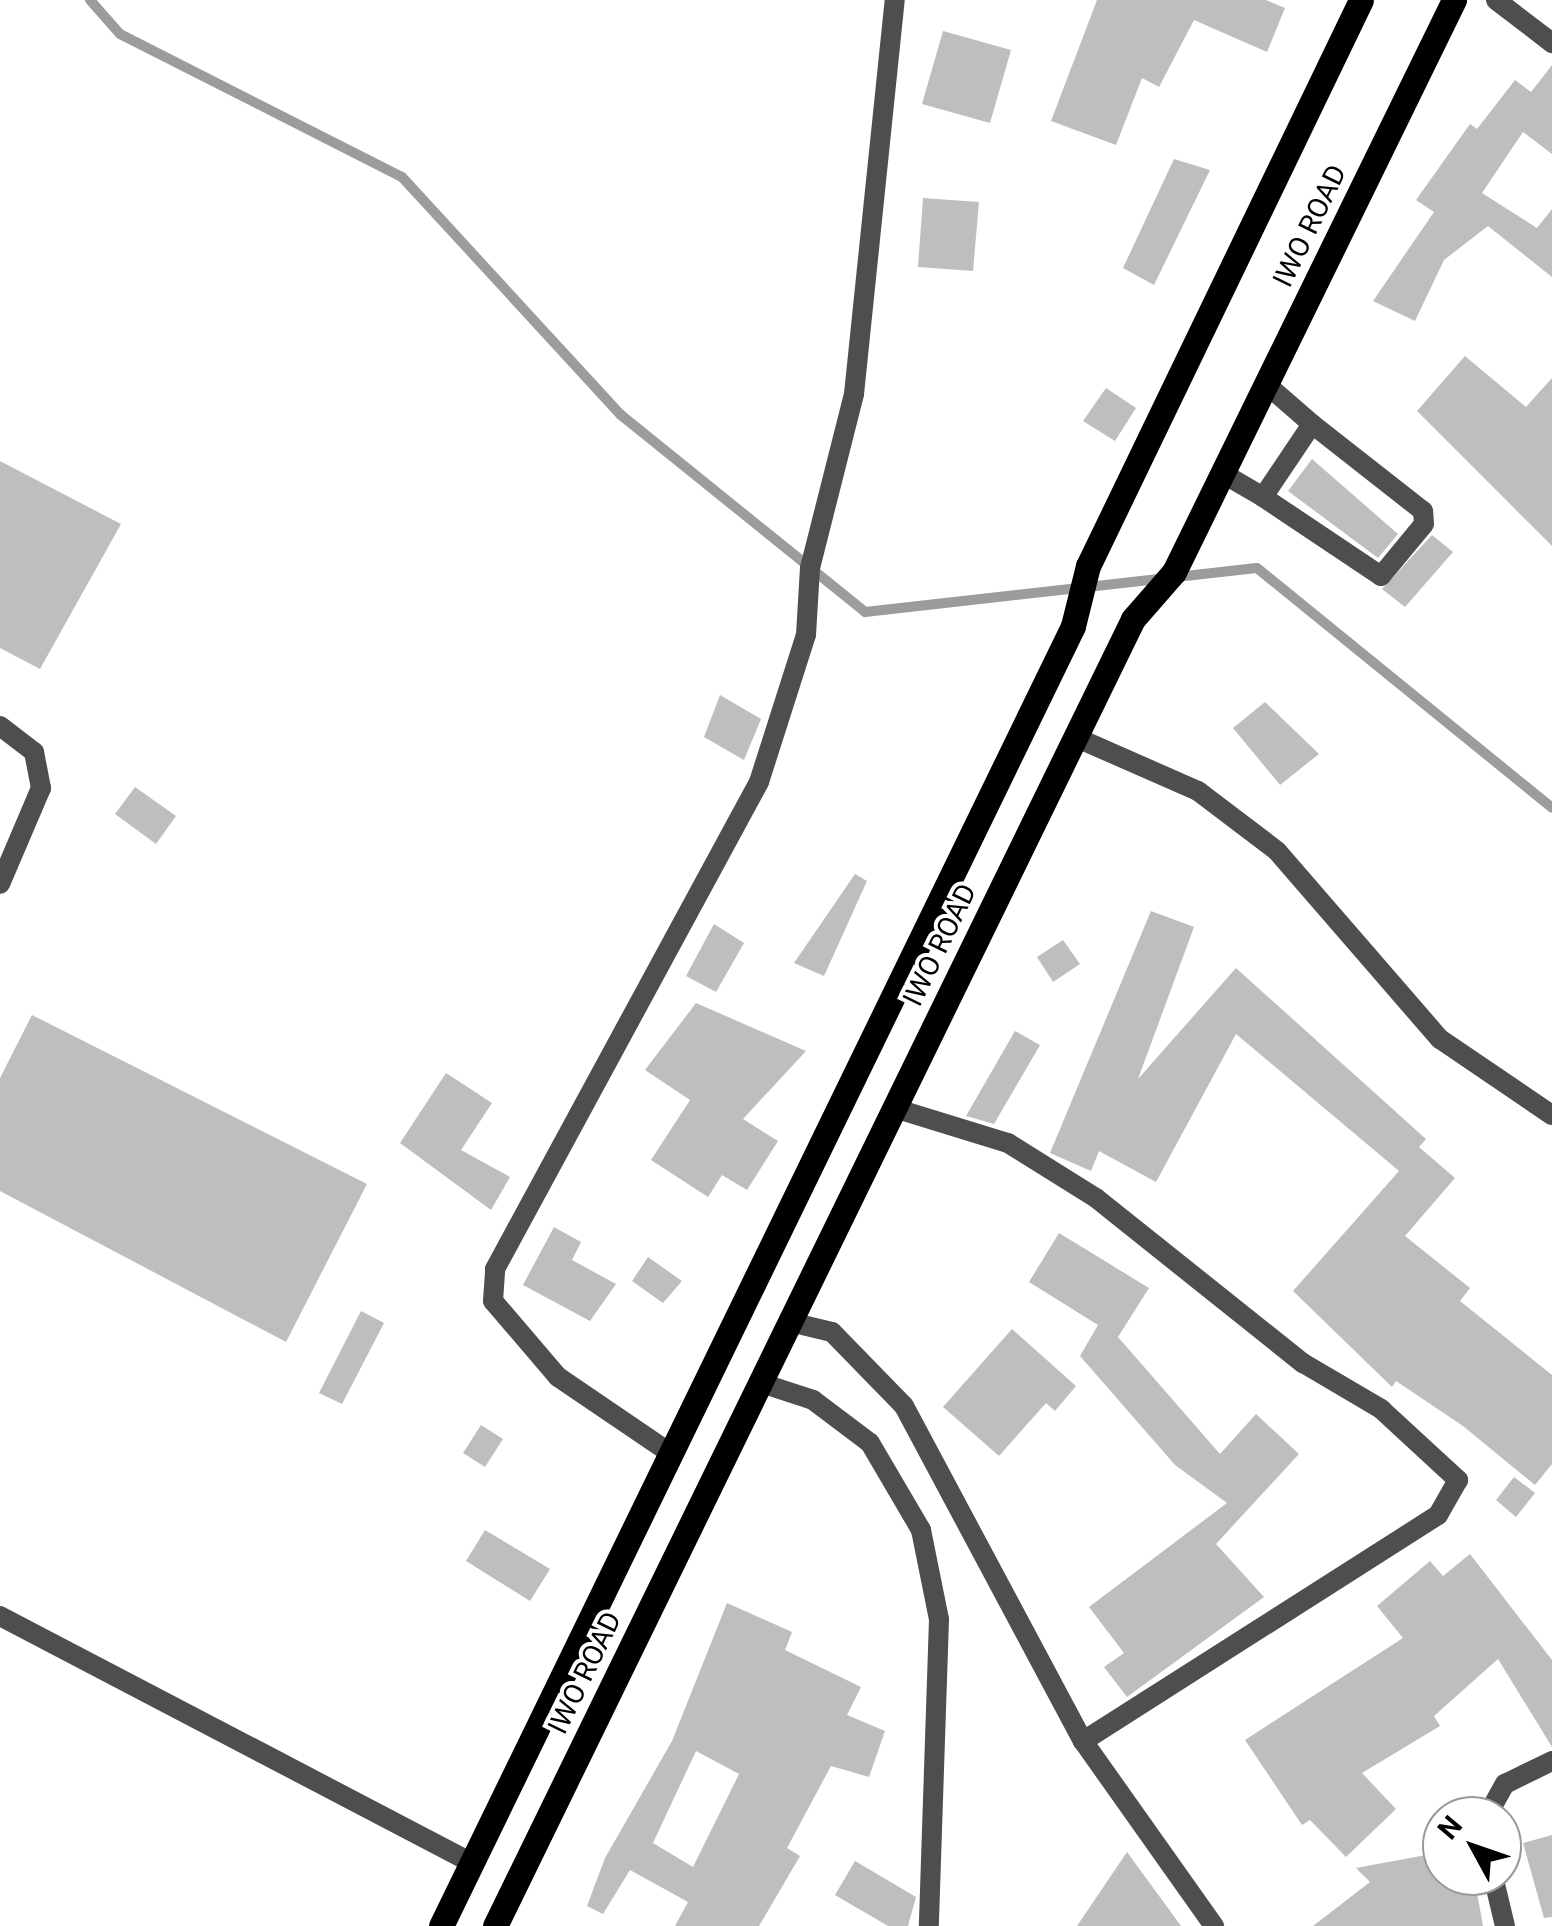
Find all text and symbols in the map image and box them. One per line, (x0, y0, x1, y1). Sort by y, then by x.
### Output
street label: IWO ROAD (1266, 160, 1354, 292)
street label: IWO ROAD (896, 879, 984, 1011)
street label: IWO ROAD (541, 1607, 629, 1739)
north arrow (1422, 1796, 1522, 1896)
text: N (1431, 1810, 1469, 1846)

